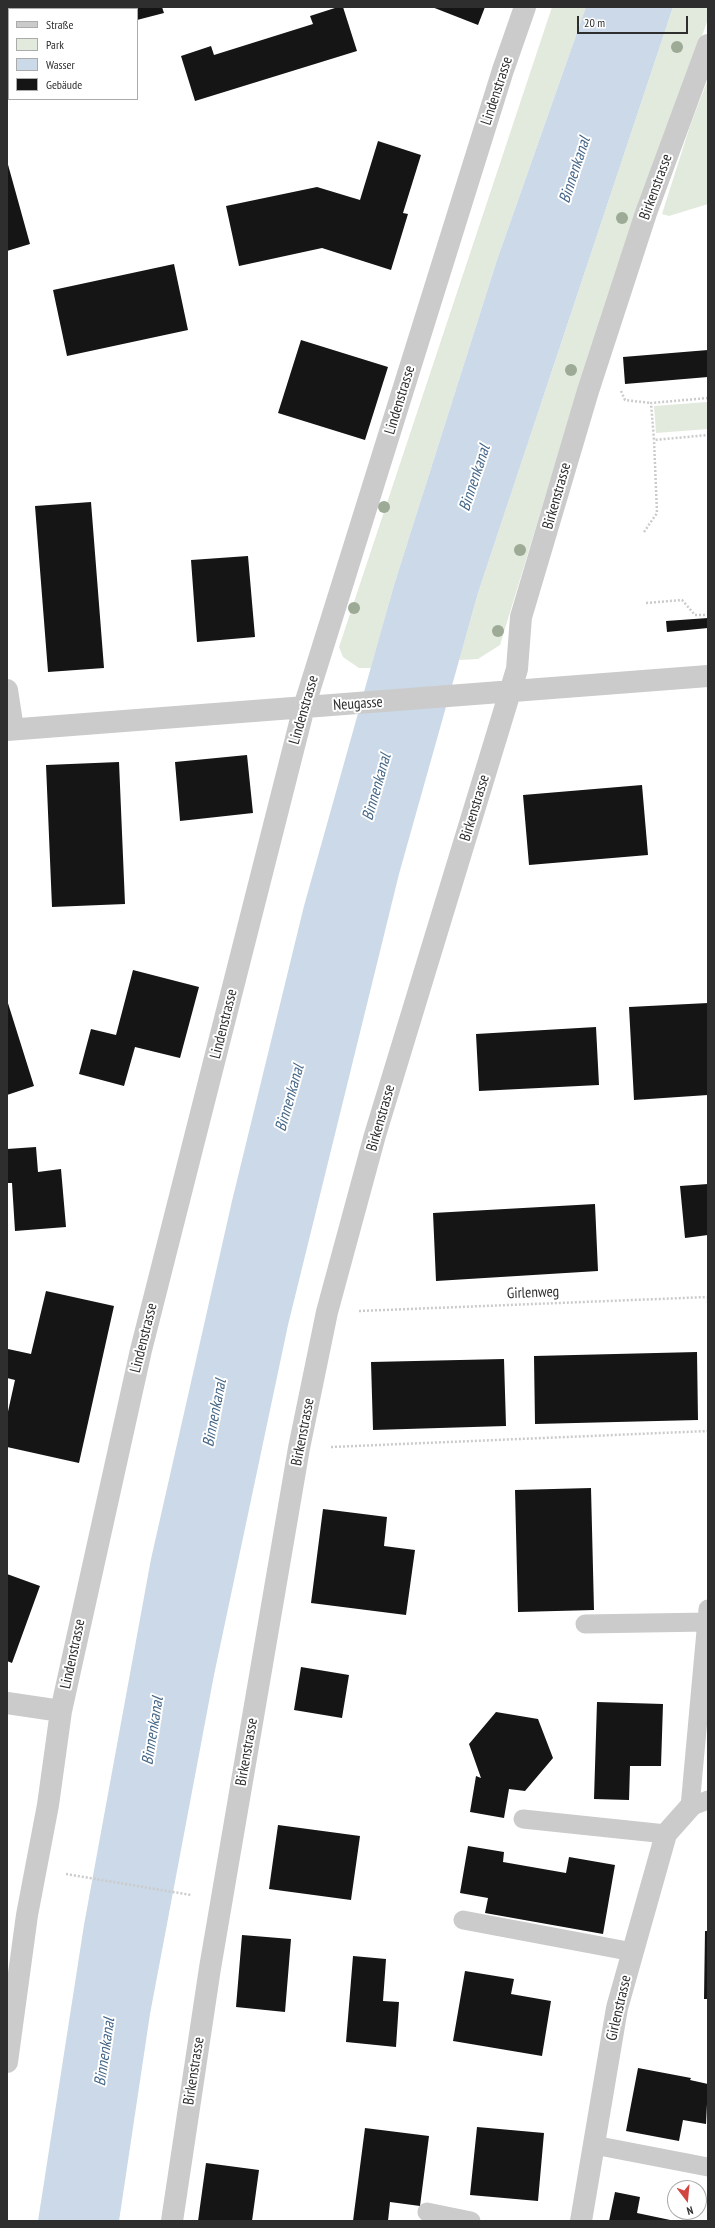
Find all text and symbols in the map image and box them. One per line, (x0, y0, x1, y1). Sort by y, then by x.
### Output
legend (8, 8, 138, 100)
scale bar (579, 8, 690, 34)
text: 20 m (584, 15, 605, 30)
text: Straße (46, 17, 73, 32)
text: Park (46, 37, 64, 52)
street label: Lindenstrasse (477, 54, 517, 128)
text: Wasser (46, 57, 75, 72)
text: Gebäude (46, 77, 82, 92)
water label: Binnenkanal (555, 134, 595, 206)
street label: Birkenstrasse (636, 152, 676, 222)
street label: Lindenstrasse (381, 363, 419, 437)
water label: Binnenkanal (455, 442, 495, 514)
street label: Birkenstrasse (539, 461, 575, 531)
street label: Lindenstrasse (286, 673, 322, 747)
street label: Neugasse (333, 693, 383, 715)
water label: Binnenkanal (358, 751, 396, 823)
street label: Birkenstrasse (456, 773, 494, 843)
street label: Lindenstrasse (207, 987, 241, 1061)
water label: Binnenkanal (271, 1062, 309, 1134)
street label: Birkenstrasse (363, 1083, 399, 1153)
street label: Girlenweg (507, 1283, 559, 1303)
street label: Lindenstrasse (127, 1301, 161, 1375)
water label: Binnenkanal (199, 1378, 231, 1448)
street label: Birkenstrasse (288, 1397, 318, 1467)
street label: Lindenstrasse (57, 1617, 89, 1691)
water label: Binnenkanal (138, 1696, 168, 1766)
street label: Birkenstrasse (232, 1717, 262, 1787)
street label: Girlenstrasse (603, 1973, 635, 2043)
water label: Binnenkanal (91, 2017, 119, 2087)
street label: Birkenstrasse (180, 2036, 208, 2106)
north arrow (667, 2180, 707, 2220)
text: N (685, 2203, 695, 2218)

